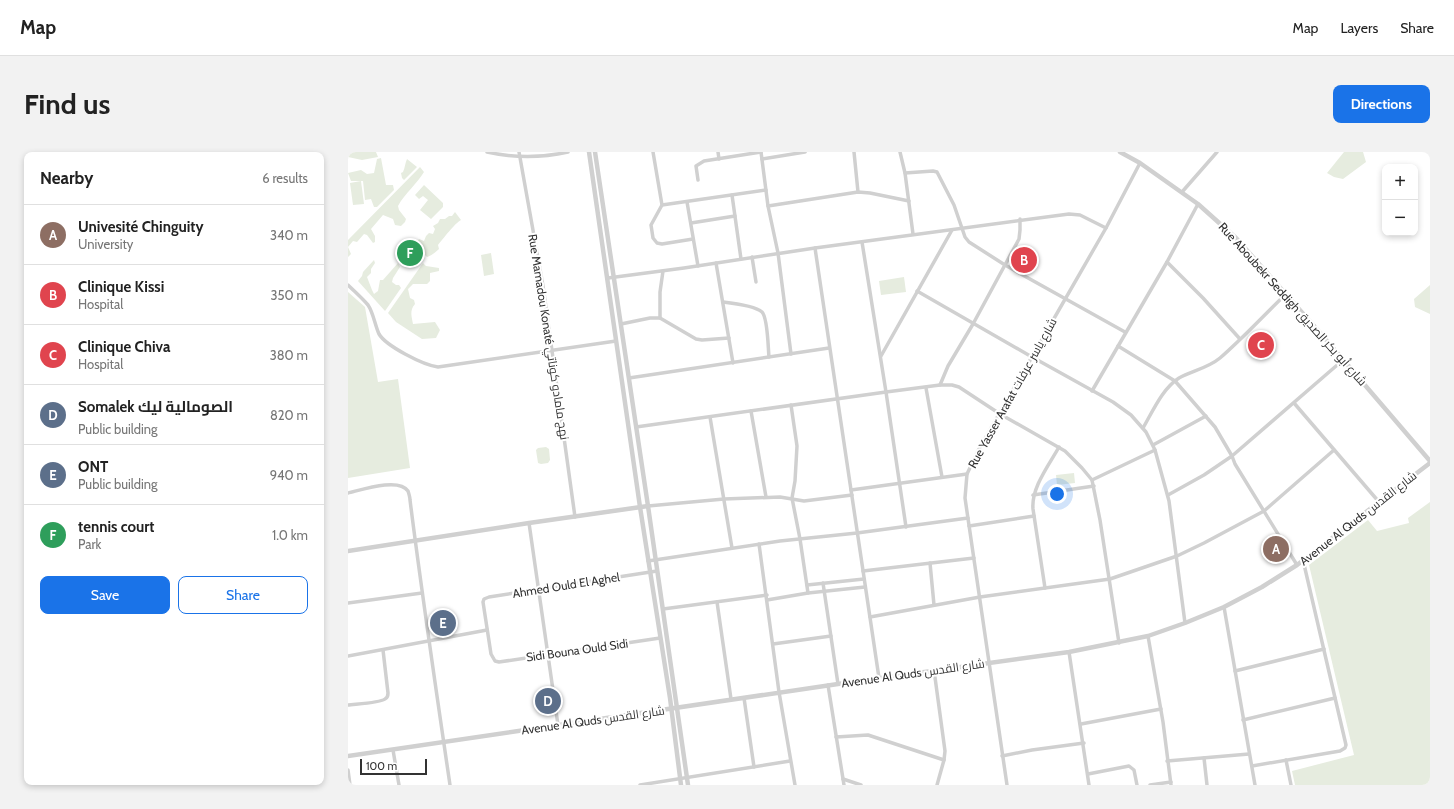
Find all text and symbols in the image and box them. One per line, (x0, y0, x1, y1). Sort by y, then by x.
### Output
text: Map (20, 16, 56, 39)
text: Map (1293, 19, 1318, 37)
text: Layers (1340, 19, 1378, 37)
text: Share (1400, 19, 1434, 37)
button: Directions (1333, 85, 1430, 123)
text: Find us (24, 87, 110, 121)
map controls (1382, 164, 1418, 236)
button: + (1382, 164, 1418, 200)
text: Nearby (40, 168, 93, 188)
text: 6 results (262, 170, 308, 186)
button: − (1382, 200, 1418, 236)
text: Univesité Chinguity (78, 218, 204, 236)
street label: Rue Aboubekr Seddigh شارع أبو بكر الصديق (1215, 219, 1370, 389)
text: A (49, 227, 57, 243)
text: 340 m (270, 227, 308, 243)
street label: Rue Mamadou Konaté نهج مامادو كوناتي (522, 233, 573, 441)
text: University (78, 236, 133, 252)
pin: F (397, 238, 423, 268)
pin: B (1011, 245, 1037, 275)
text: Clinique Kissi (78, 278, 164, 296)
text: B (49, 287, 57, 303)
text: 350 m (271, 287, 308, 303)
text: Hospital (78, 296, 123, 312)
street label: Rue Yasser Arafat شارع ياسر عرفات (964, 315, 1061, 471)
pin: C (1248, 330, 1274, 360)
text: Clinique Chiva (78, 338, 170, 356)
text: C (49, 347, 57, 363)
text: 380 m (270, 347, 308, 363)
text: Hospital (78, 356, 123, 372)
text: Somalek الصومالية ليك (78, 398, 233, 416)
text: D (48, 407, 58, 423)
text: 820 m (270, 407, 308, 423)
text: Public building (78, 421, 158, 437)
text: ONT (78, 458, 108, 476)
text: E (49, 467, 57, 483)
text: 940 m (270, 467, 308, 483)
street label: Avenue Al Quds شارع القدس (1296, 468, 1420, 569)
text: Public building (78, 476, 158, 492)
your location (1047, 484, 1067, 504)
text: tennis court (78, 518, 154, 536)
text: F (50, 527, 56, 543)
text: 1.0 km (272, 527, 308, 543)
pin: A (1263, 534, 1289, 564)
text: Park (78, 536, 101, 552)
street label: Ahmed Ould El Aghel (511, 569, 621, 601)
button: Save (40, 576, 170, 614)
button: Share (178, 576, 308, 614)
pin: E (430, 608, 456, 638)
street label: Sidi Bouna Ould Sidi (525, 635, 629, 665)
street label: Avenue Al Quds شارع القدس (840, 656, 986, 691)
pin: D (535, 686, 561, 716)
street label: Avenue Al Quds شارع القدس (520, 703, 666, 738)
scale bar (360, 757, 427, 776)
text: 100 m (366, 759, 397, 773)

